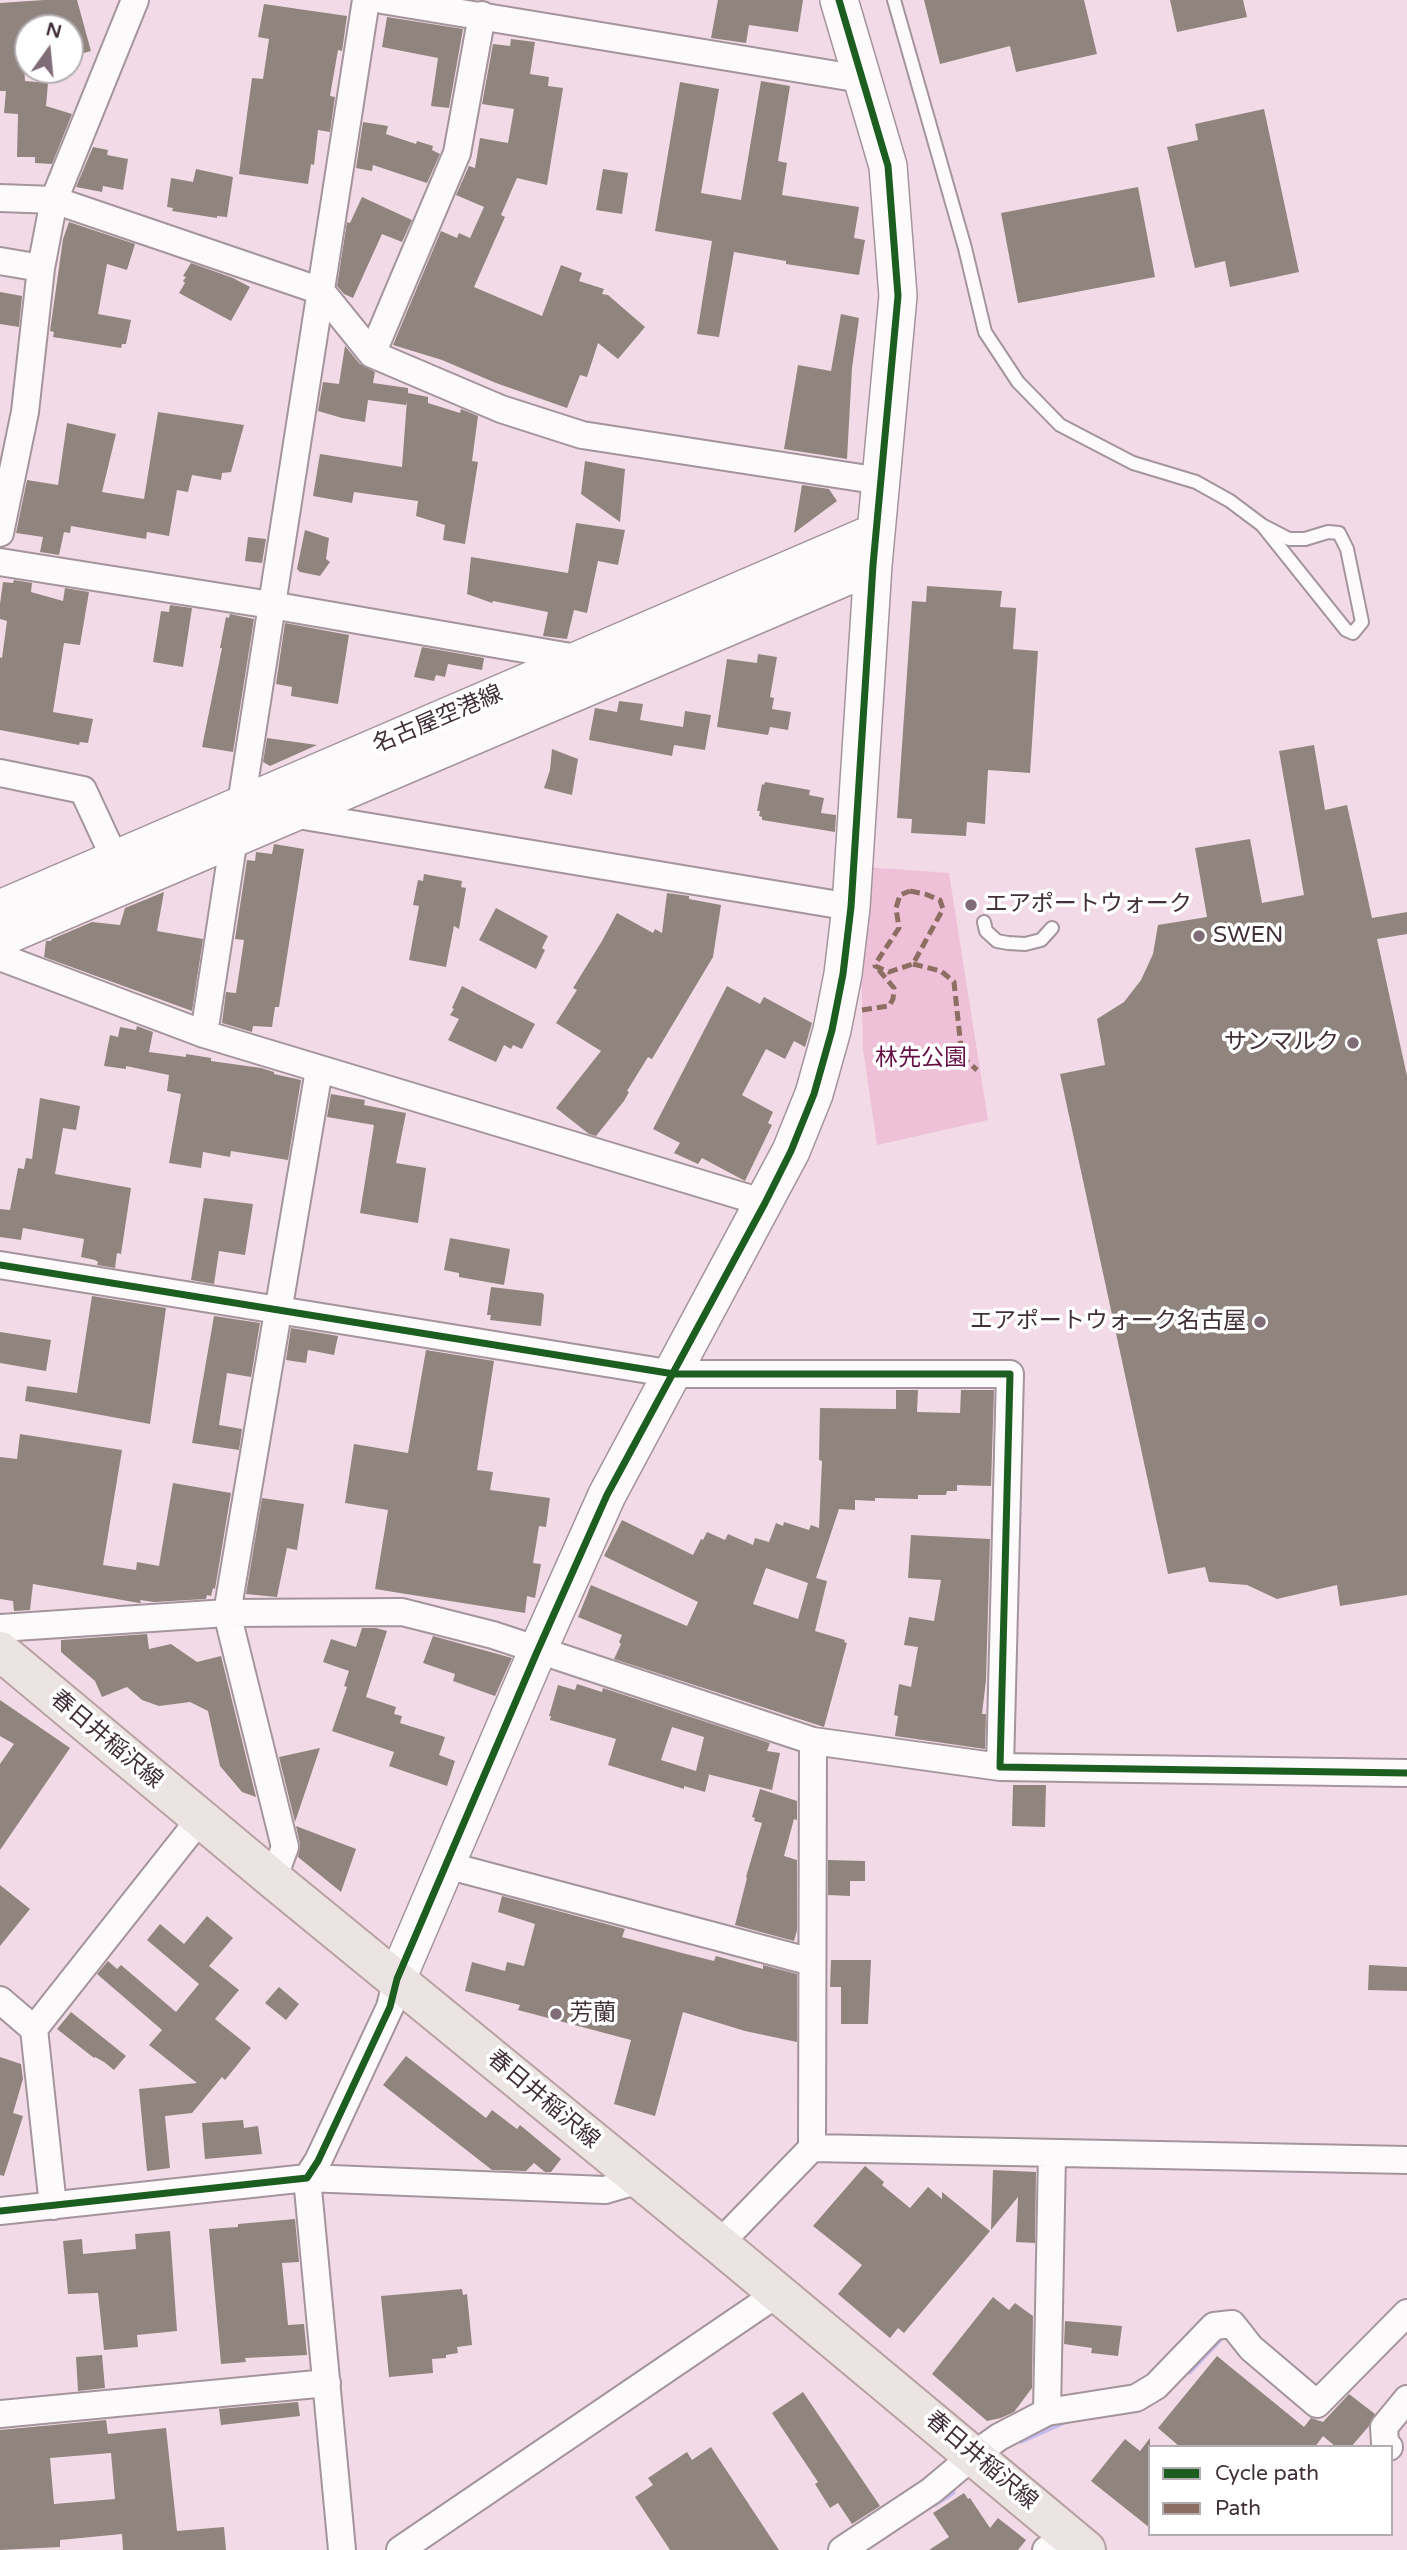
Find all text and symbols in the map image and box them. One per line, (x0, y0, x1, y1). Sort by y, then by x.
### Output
north arrow (14, 14, 84, 84)
text: N (44, 18, 64, 43)
street label: 名古屋空港線 (369, 680, 507, 760)
place label: エアポートウォーク (985, 891, 1192, 919)
marker: エアポートウォーク (963, 897, 979, 913)
place label: SWEN (1213, 922, 1284, 950)
marker: SWEN (1191, 928, 1207, 944)
place label: サンマルク (1224, 1029, 1339, 1057)
marker: サンマルク (1345, 1035, 1361, 1051)
park label: 林先公園 (875, 1045, 967, 1073)
place label: エアポートウォーク名古屋 (970, 1308, 1246, 1336)
marker: エアポートウォーク名古屋 (1252, 1314, 1268, 1330)
street label: 春日井稲沢線 (44, 1685, 168, 1795)
place label: 芳蘭 (570, 2000, 616, 2028)
marker: 芳蘭 (548, 2006, 564, 2022)
street label: 春日井稲沢線 (481, 2045, 605, 2155)
street label: 春日井稲沢線 (919, 2406, 1043, 2516)
legend (1148, 2445, 1393, 2536)
text: Cycle path (1215, 2461, 1319, 2486)
text: Path (1215, 2496, 1261, 2521)

